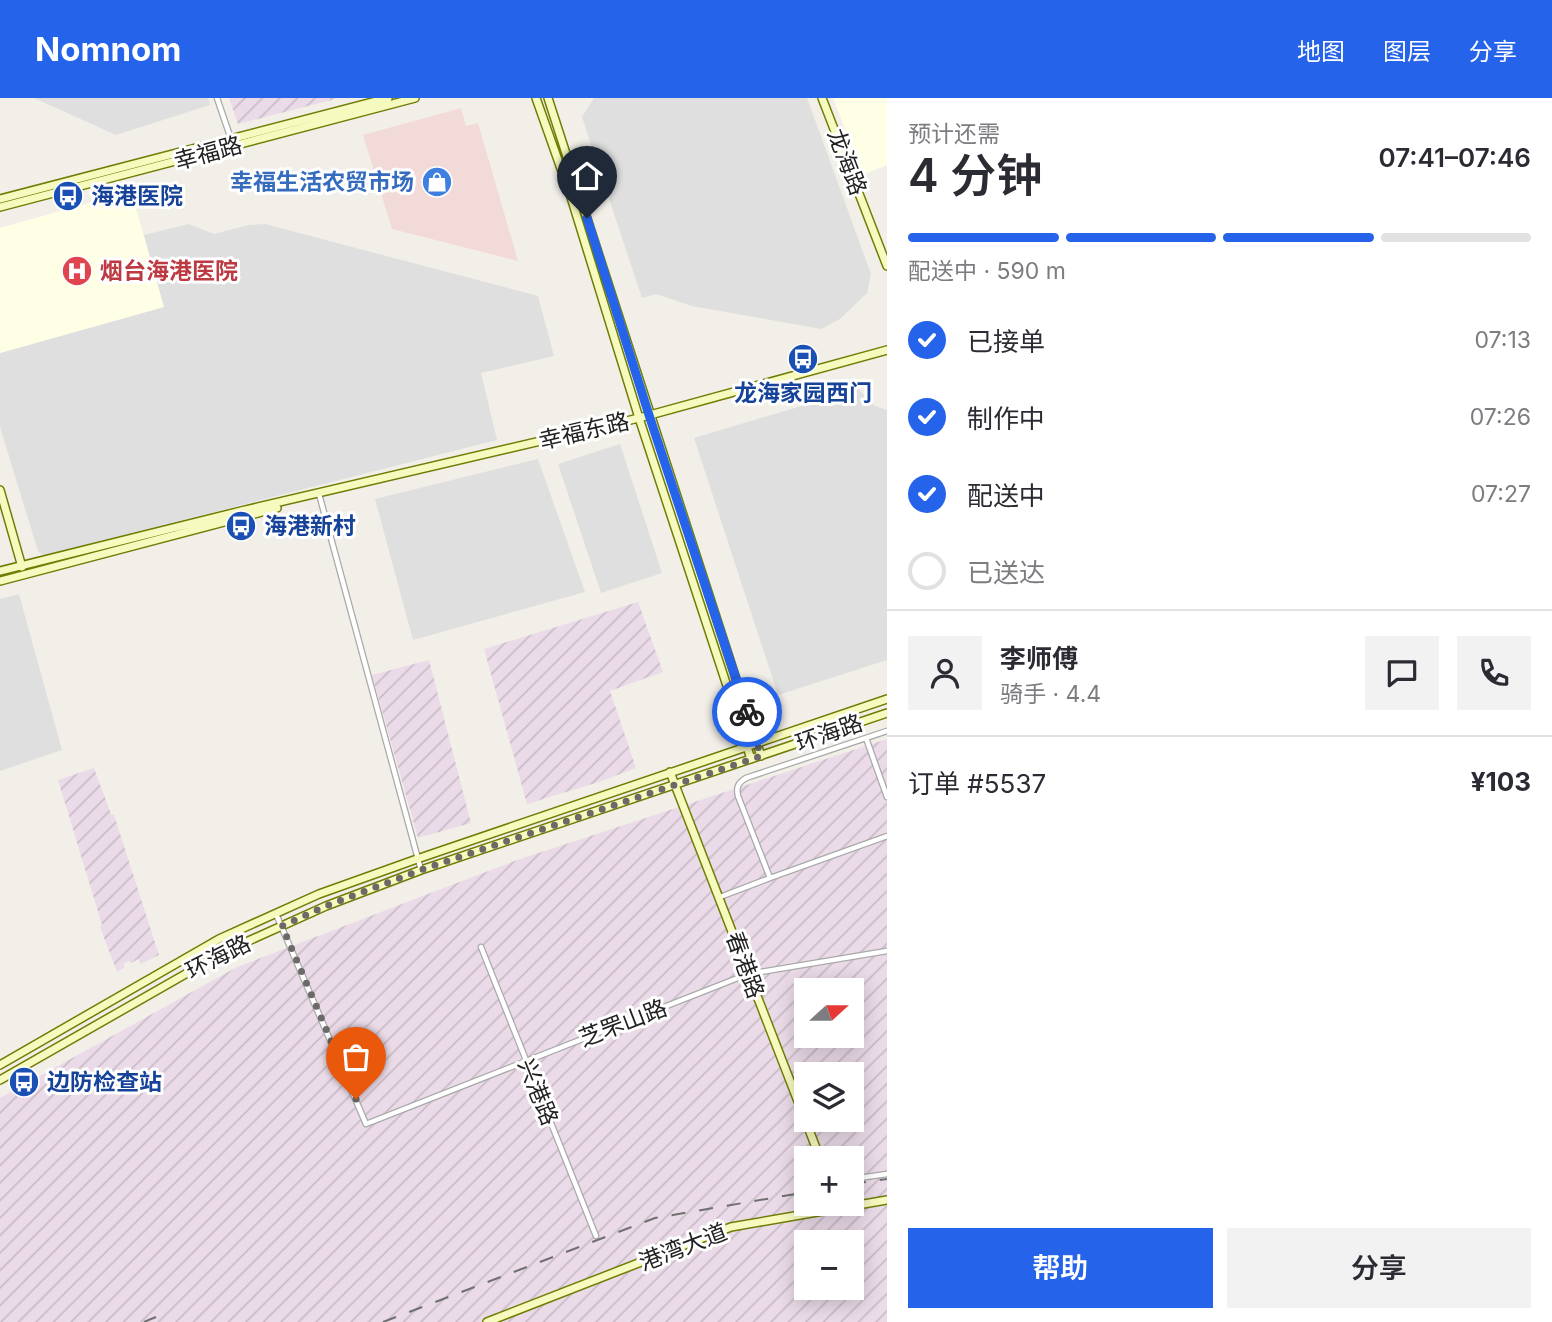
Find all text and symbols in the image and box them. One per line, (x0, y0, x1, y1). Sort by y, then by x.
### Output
text: Nomnom (35, 29, 181, 69)
text: 地图 (1297, 37, 1345, 66)
text: 图层 (1383, 37, 1431, 66)
text: 分享 (1469, 37, 1517, 66)
text: 预计还需 (908, 120, 1000, 148)
street label: 龙海路 (822, 125, 872, 199)
street label: 幸福路 (171, 131, 245, 175)
text: 07:41–07:46 (1378, 142, 1531, 173)
pin (557, 146, 617, 218)
text: 4 分钟 (908, 147, 1042, 203)
icon: home (568, 157, 606, 195)
shop icon: 幸福生活农贸市场 (420, 165, 454, 199)
place label: 幸福生活农贸市场 (230, 168, 414, 196)
bus stop icon: 海港医院 (51, 179, 85, 213)
place label: 海港医院 (91, 182, 183, 210)
hospital icon: 烟台海港医院 (60, 254, 94, 288)
place label: 烟台海港医院 (100, 257, 238, 285)
text: 配送中 · 590 m (908, 257, 1066, 285)
icon: check (908, 321, 946, 359)
text: 已接单 (967, 326, 1045, 357)
text: 07:13 (1475, 326, 1531, 354)
bus stop icon: 龙海家园西门 (786, 342, 820, 376)
place label: 龙海家园西门 (734, 379, 872, 407)
icon: check (908, 398, 946, 436)
text: 制作中 (967, 403, 1045, 434)
text: 07:26 (1470, 403, 1531, 431)
street label: 幸福东路 (536, 407, 632, 455)
icon: check (908, 475, 946, 513)
text: 配送中 (967, 480, 1045, 511)
text: 07:27 (1471, 480, 1531, 508)
bus stop icon: 海港新村 (224, 509, 258, 543)
place label: 海港新村 (264, 512, 356, 540)
text: 已送达 (967, 557, 1045, 588)
button: person (908, 636, 982, 710)
button: chat (1365, 636, 1439, 710)
button: phone (1457, 636, 1531, 710)
text: 李师傅 (1000, 643, 1078, 674)
courier (712, 677, 782, 747)
text: 骑手 · 4.4 (1000, 680, 1101, 708)
icon: bike (728, 693, 766, 731)
street label: 环海路 (792, 709, 866, 757)
text: ¥103 (1471, 766, 1531, 797)
text: 订单 #5537 (908, 768, 1046, 799)
street label: 春港路 (720, 928, 770, 1002)
street label: 环海路 (181, 929, 255, 985)
north arrow (794, 978, 864, 1048)
map controls (794, 978, 864, 1300)
street label: 芝罘山路 (575, 993, 671, 1053)
pin (326, 1027, 386, 1099)
icon: bag (337, 1038, 375, 1076)
street label: 兴港路 (512, 1055, 564, 1129)
button: layers (794, 1062, 864, 1132)
bus stop icon: 边防检查站 (7, 1065, 41, 1099)
place label: 边防检查站 (47, 1068, 162, 1096)
button: + (794, 1146, 864, 1216)
street label: 港湾大道 (635, 1217, 731, 1277)
button: 帮助 (908, 1228, 1213, 1308)
button: 分享 (1227, 1228, 1531, 1308)
button: − (794, 1230, 864, 1300)

